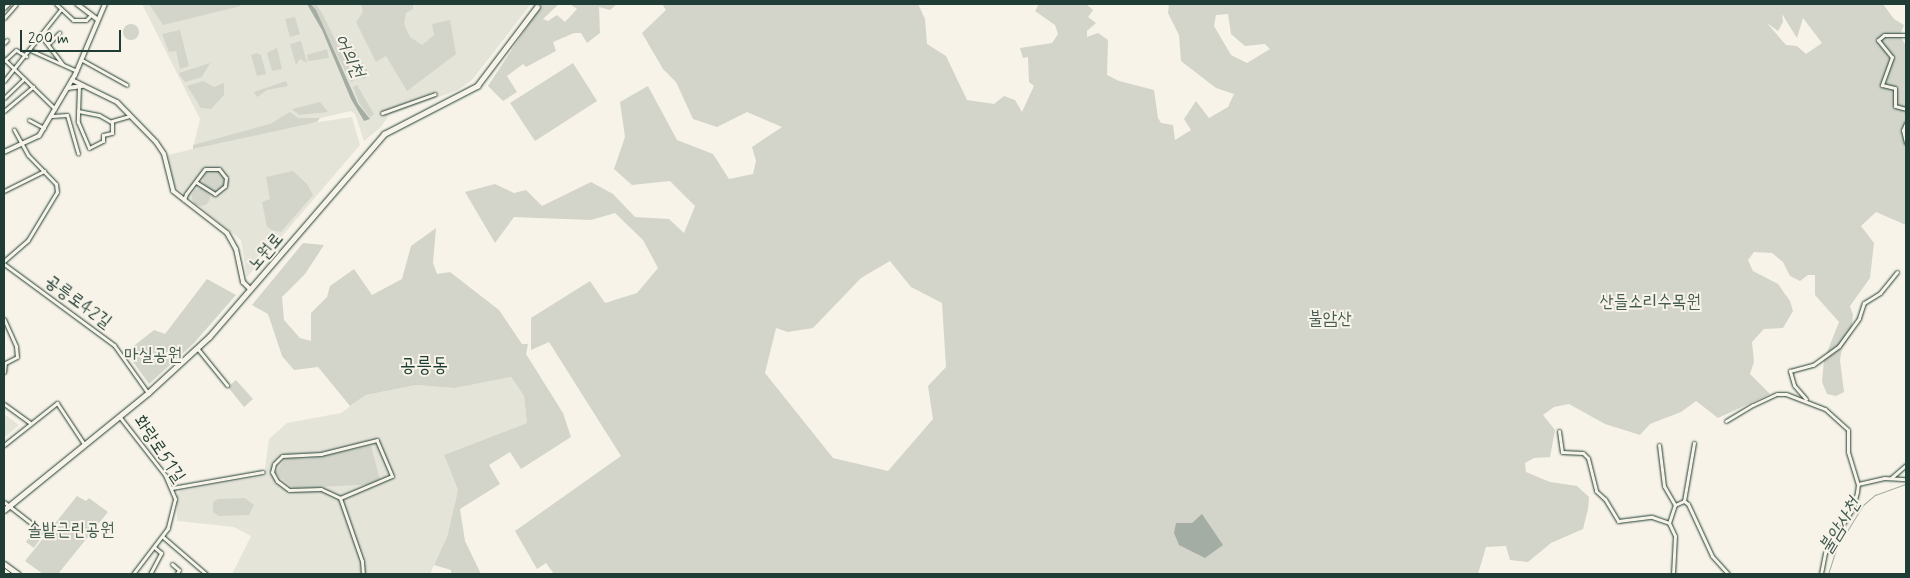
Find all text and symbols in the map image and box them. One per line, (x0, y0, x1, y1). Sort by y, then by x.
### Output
scale bar (22, 20, 124, 52)
text: 200 m (28, 29, 69, 49)
water label: 어의천 (329, 30, 369, 82)
street label: 노원로 (244, 228, 288, 276)
street label: 공릉로42길 (40, 271, 116, 333)
park label: 산들소리수목원 (1599, 291, 1701, 313)
park label: 불암산 (1308, 308, 1352, 330)
park label: 마실공원 (124, 344, 182, 366)
district label: 공릉동 (400, 353, 448, 377)
street label: 화랑로51길 (129, 411, 189, 487)
water label: 불암사천 (1814, 494, 1866, 558)
park label: 솔밭근린공원 (28, 519, 114, 541)

